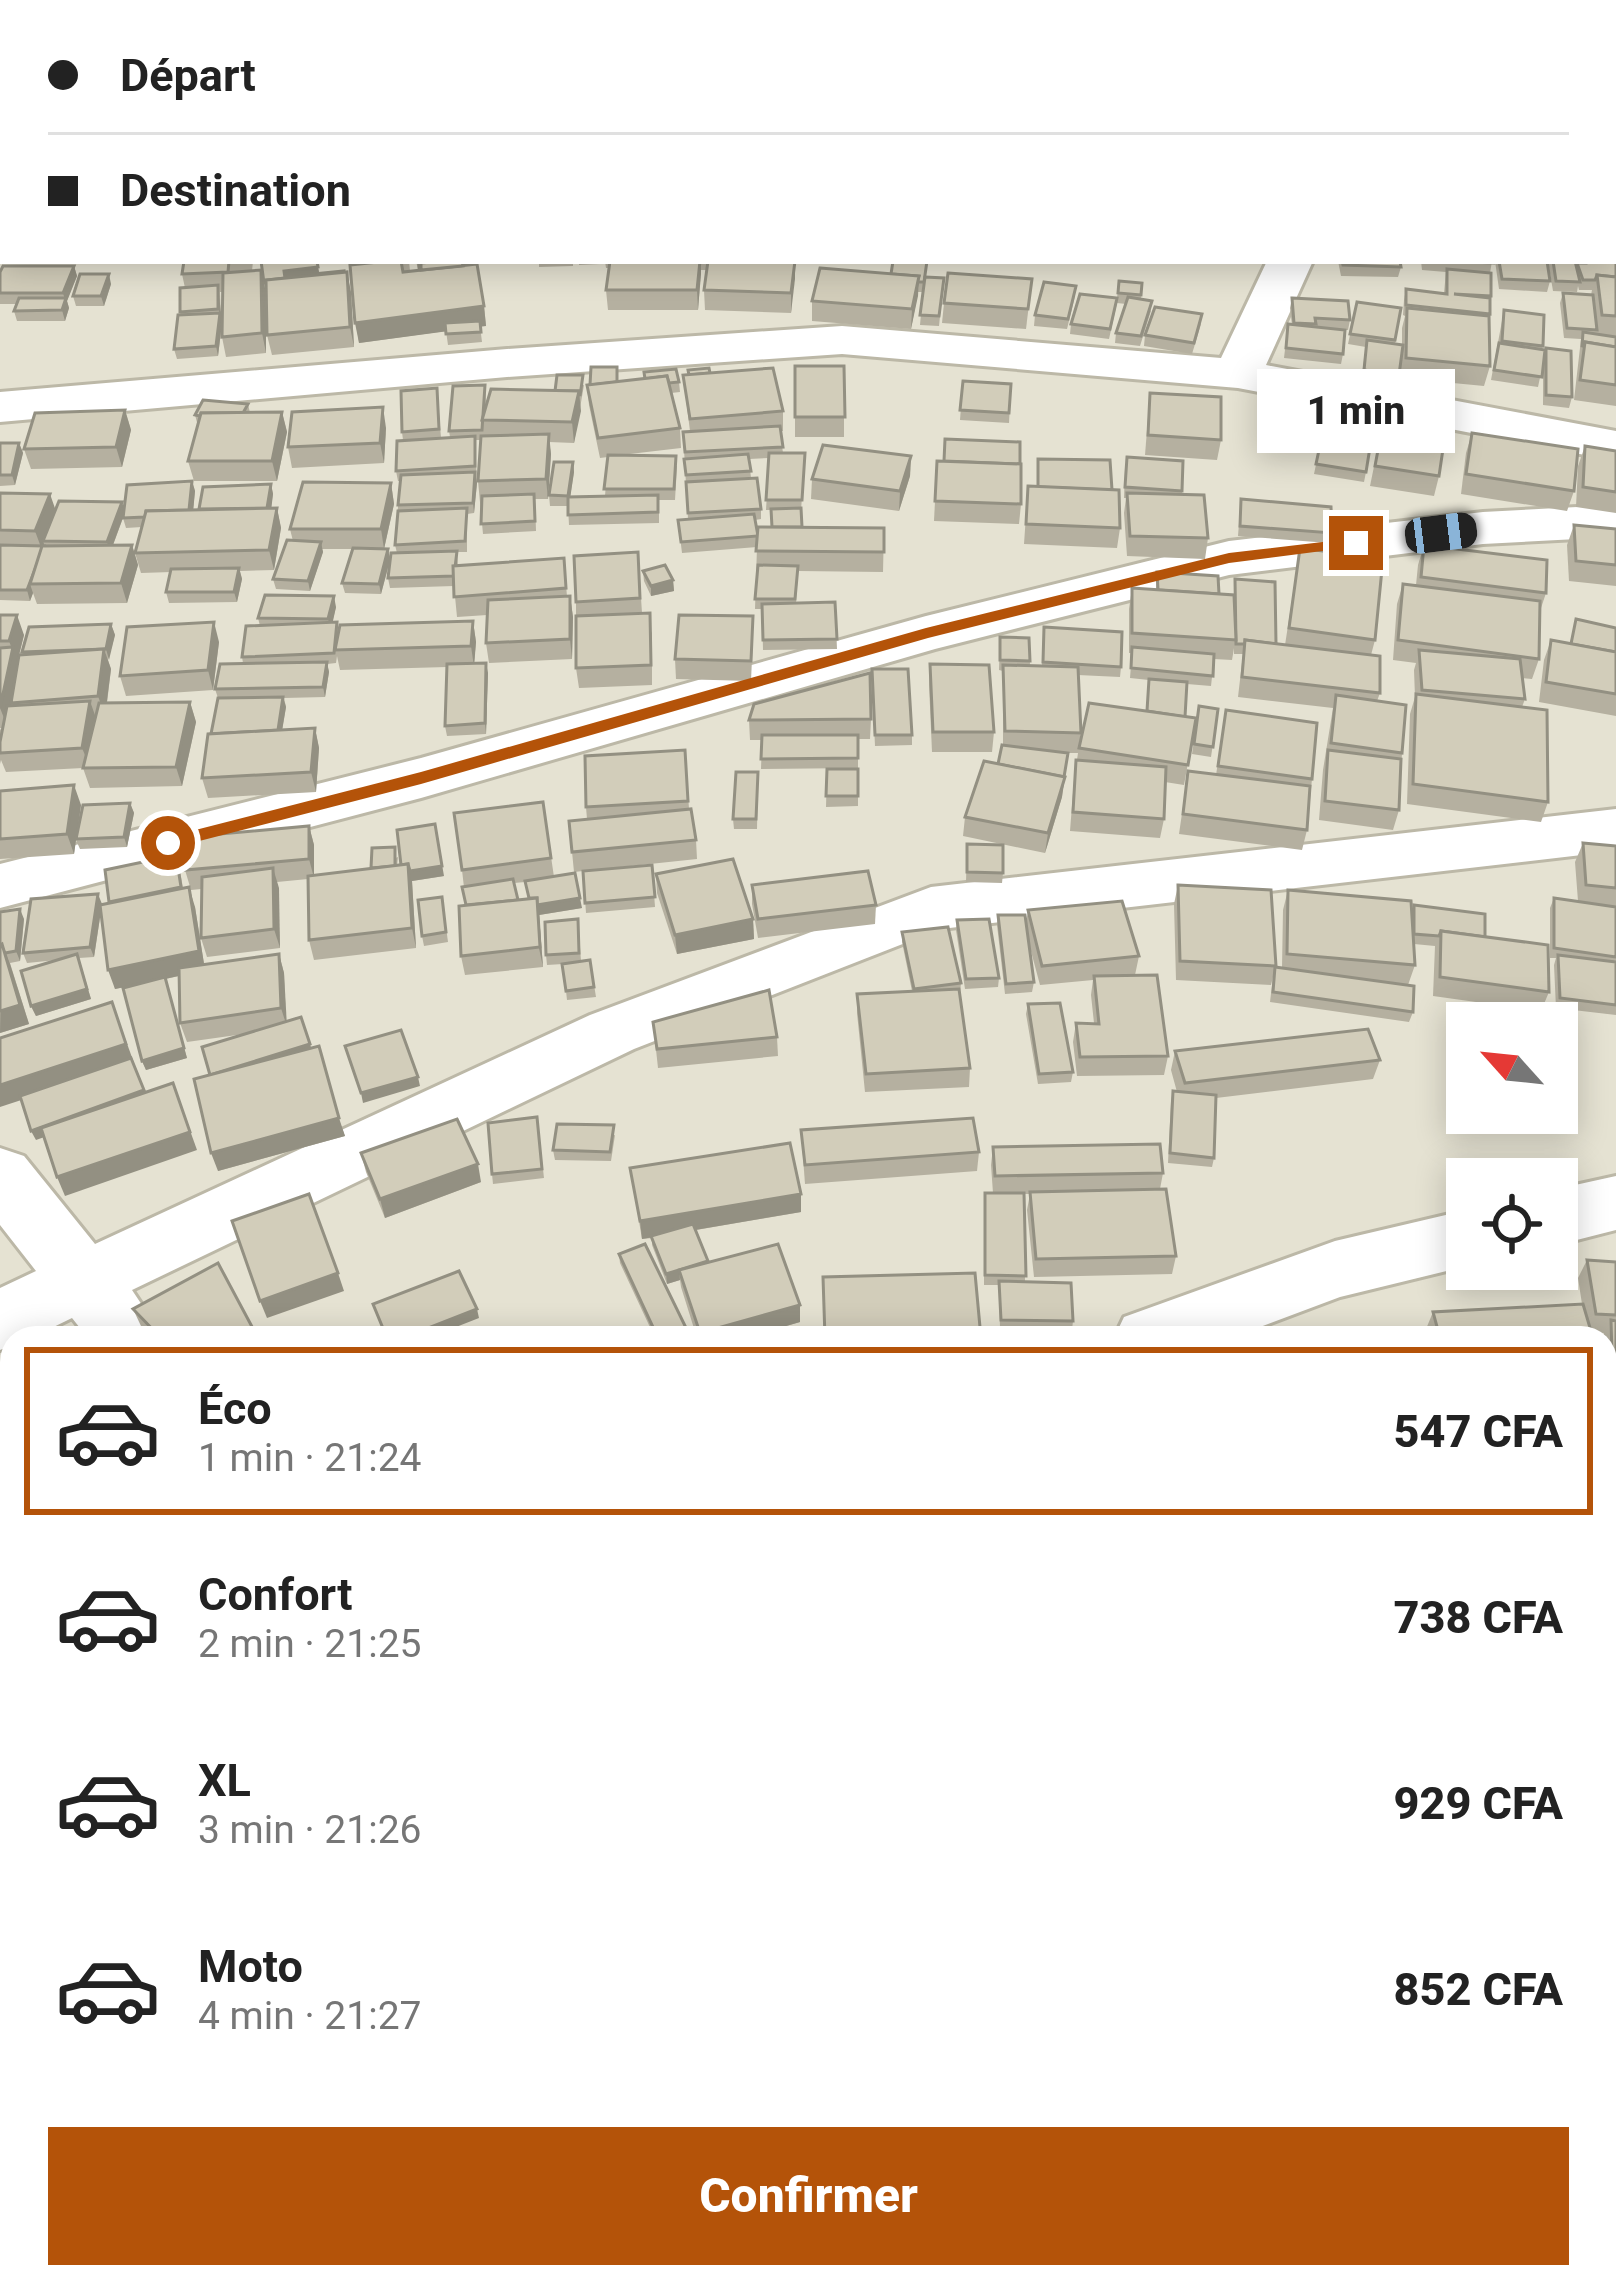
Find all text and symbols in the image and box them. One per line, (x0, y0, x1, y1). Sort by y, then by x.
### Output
text: Départ (120, 49, 256, 102)
text: Destination (120, 164, 351, 217)
callout: 1 min (1257, 369, 1455, 453)
text: 1 min (1307, 388, 1405, 434)
car (1403, 511, 1479, 555)
route end (1329, 516, 1383, 570)
route start (141, 816, 195, 870)
north arrow (1446, 1002, 1578, 1134)
map controls (1446, 1002, 1578, 1290)
button: locate (1446, 1158, 1578, 1290)
icon: car (54, 1377, 162, 1485)
text: Éco (198, 1382, 272, 1435)
text: 547 CFA (1394, 1405, 1563, 1458)
text: 1 min · 21:24 (198, 1435, 421, 1481)
icon: car (54, 1563, 162, 1671)
text: Confort (198, 1568, 352, 1621)
text: 738 CFA (1394, 1591, 1563, 1644)
text: 2 min · 21:25 (198, 1621, 421, 1667)
icon: car (54, 1749, 162, 1857)
text: XL (198, 1754, 251, 1807)
text: 929 CFA (1394, 1777, 1563, 1830)
text: 3 min · 21:26 (198, 1807, 421, 1853)
icon: car (54, 1935, 162, 2043)
text: Moto (198, 1940, 303, 1993)
text: 852 CFA (1394, 1963, 1563, 2016)
text: 4 min · 21:27 (198, 1993, 421, 2039)
button: Confirmer (48, 2127, 1569, 2265)

